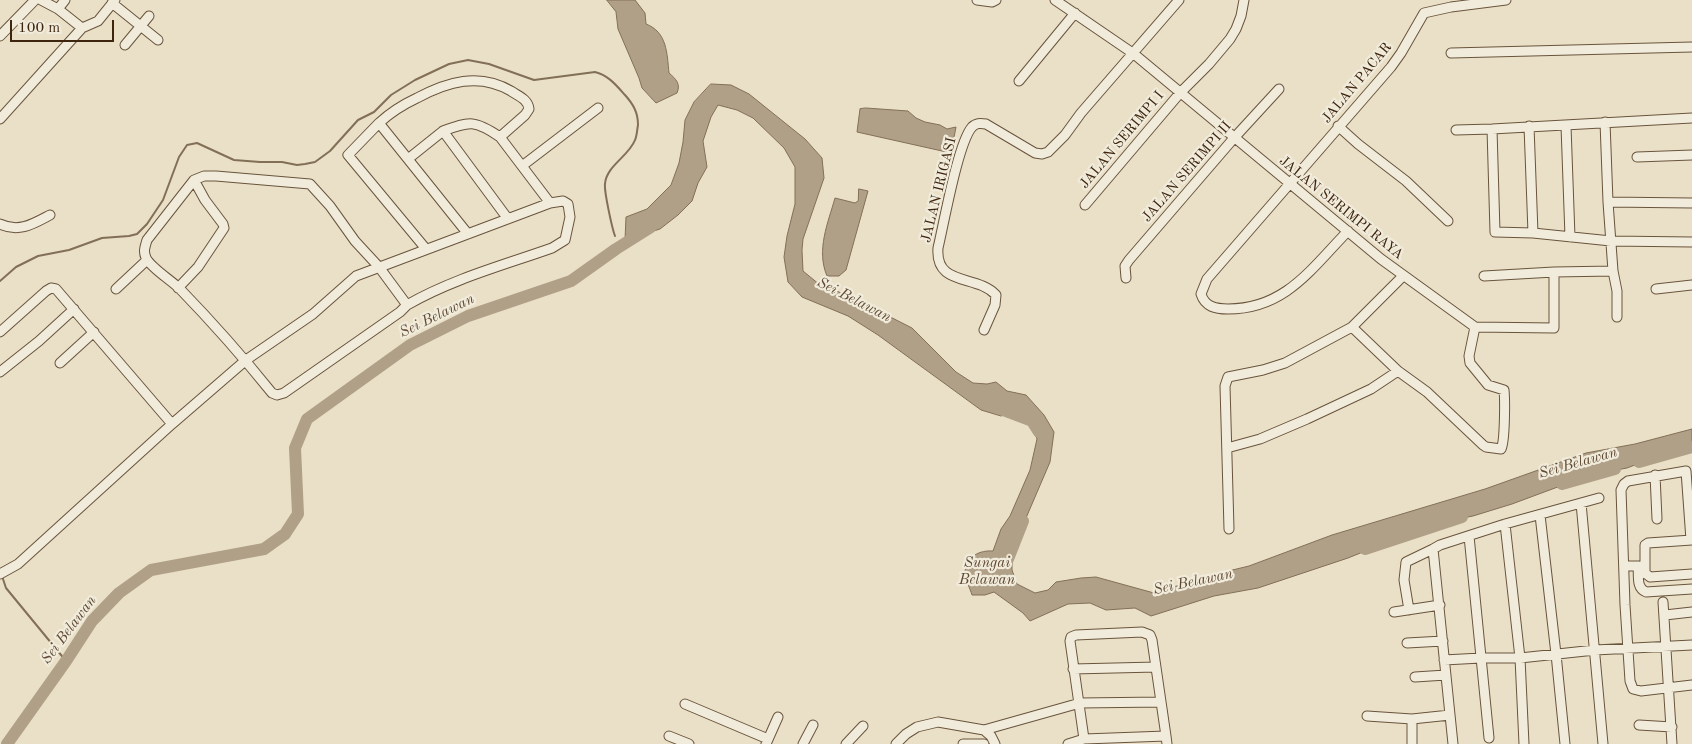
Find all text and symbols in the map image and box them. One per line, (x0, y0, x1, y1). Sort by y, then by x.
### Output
scale bar (12, 10, 116, 42)
text: 100 m (18, 21, 60, 36)
street label: JALAN PACAR (1318, 39, 1396, 127)
street label: JALAN SERIMPI I (1076, 88, 1168, 192)
street label: JALAN SERIMPI II (1139, 118, 1235, 226)
street label: JALAN IRIGASI (918, 136, 960, 244)
street label: JALAN SERIMPI RAYA (1275, 153, 1407, 263)
water label: Sei Belawan (814, 274, 894, 326)
water label: Sei Belawan (397, 290, 477, 342)
water label: Sei Belawan (1537, 443, 1619, 483)
water label: Sungai Belawan (959, 554, 1015, 589)
water label: Sei Belawan (1152, 565, 1234, 599)
water label: Sei Belawan (37, 592, 101, 668)

